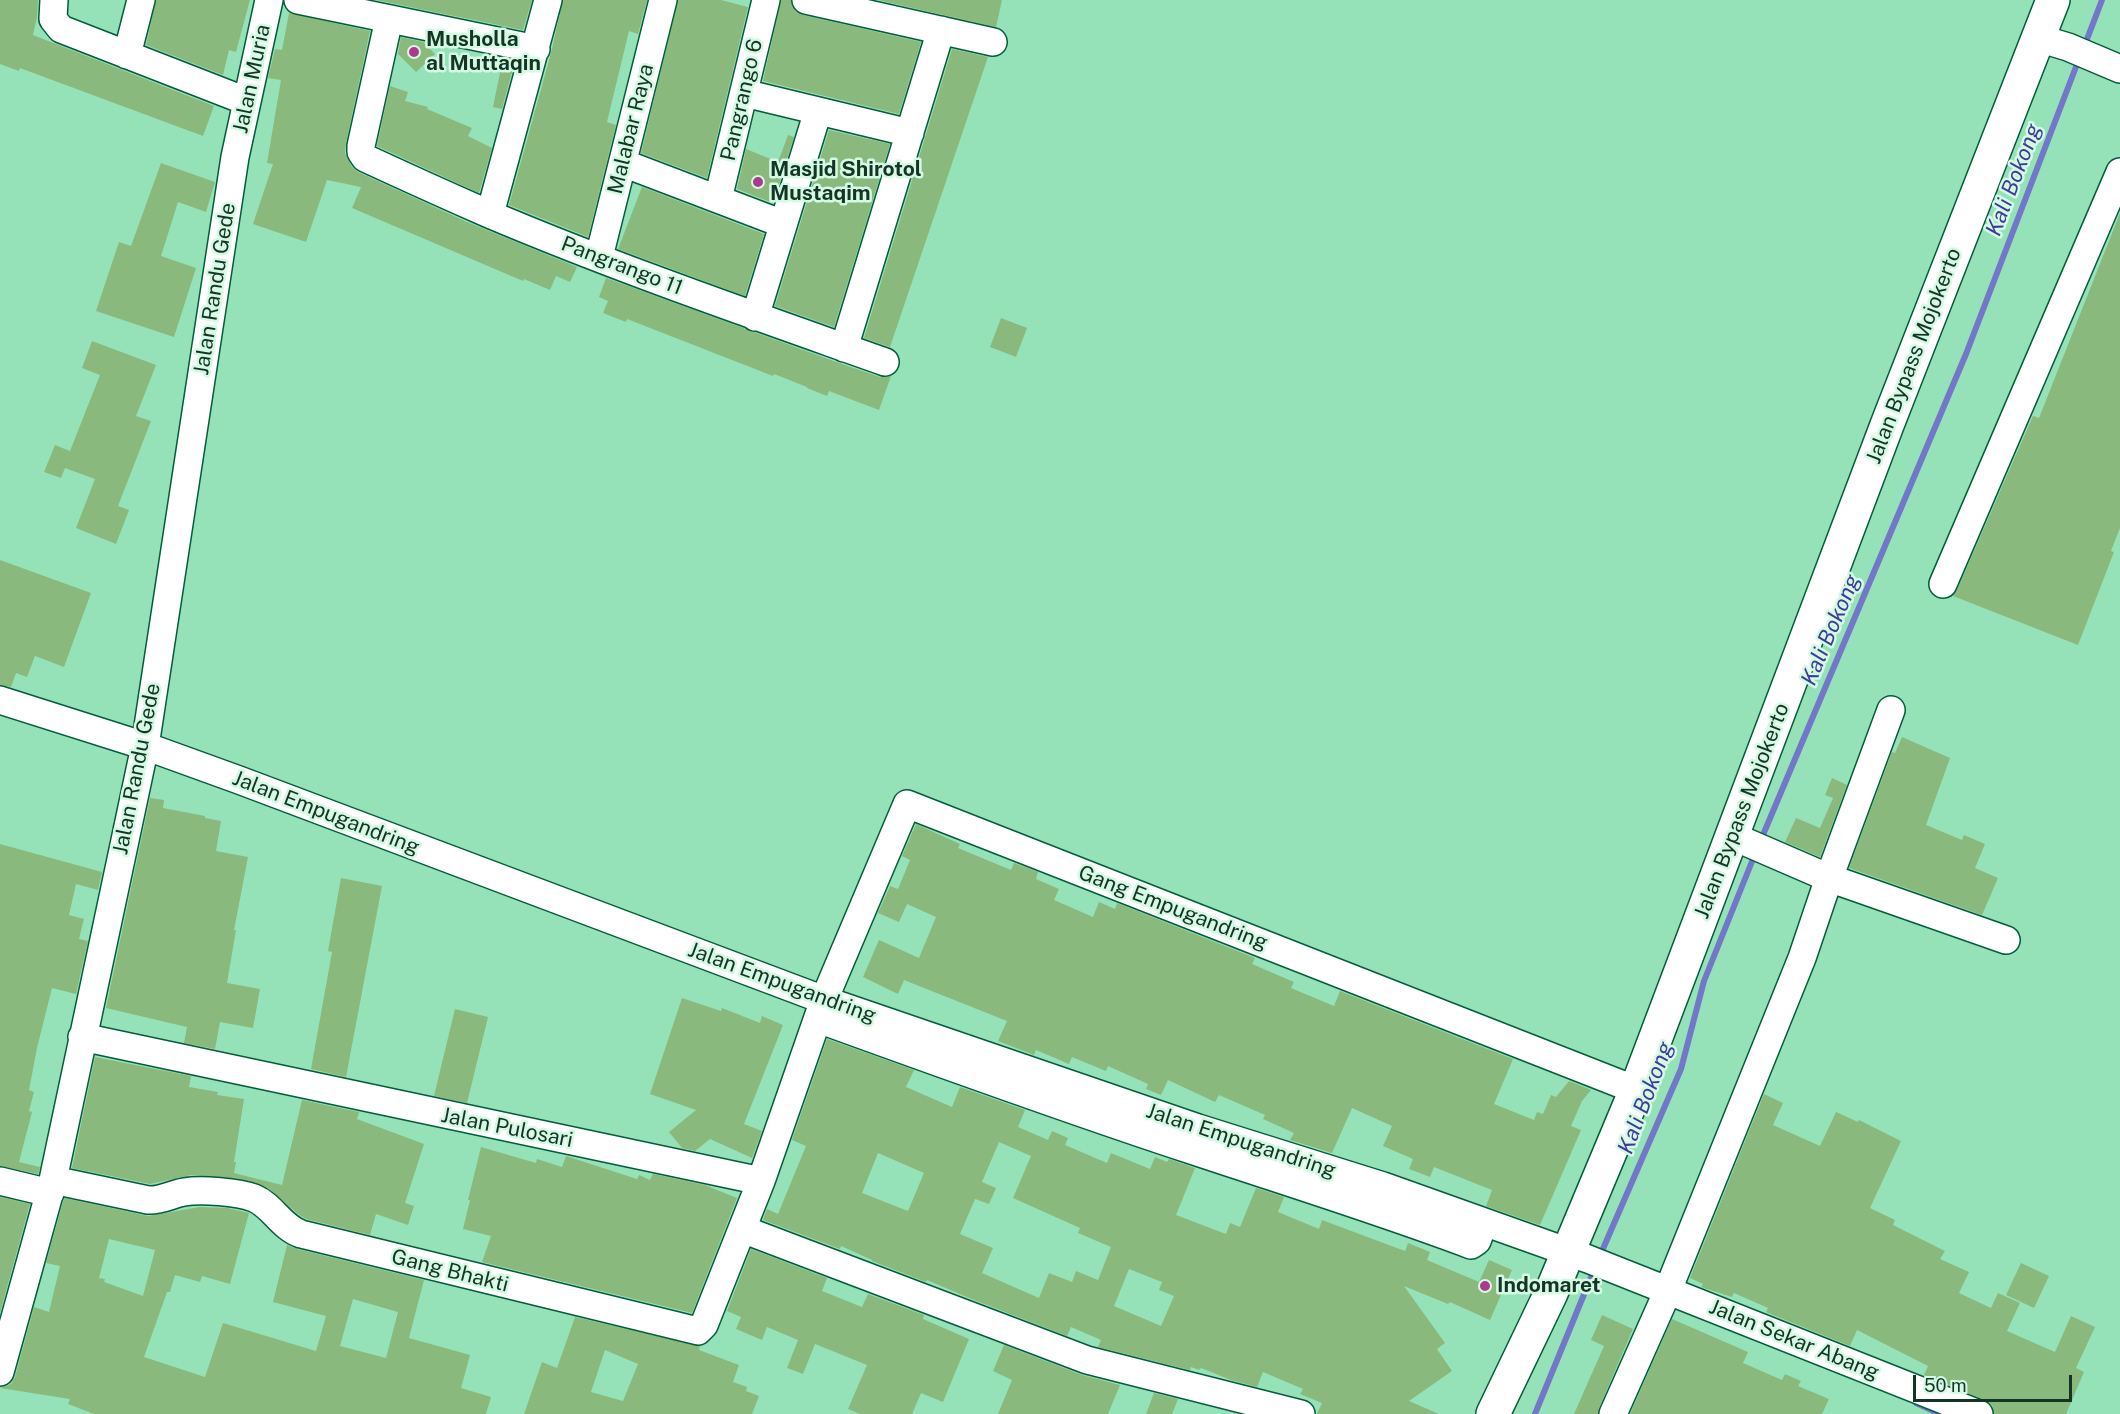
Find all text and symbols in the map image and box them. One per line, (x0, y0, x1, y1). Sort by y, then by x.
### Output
street label: Jalan Muria (228, 22, 276, 136)
place label: Musholla al Muttaqin (426, 27, 541, 77)
street label: Pangrango 6 (716, 37, 768, 163)
marker: Musholla al Muttaqin (407, 45, 421, 59)
street label: Malabar Raya (603, 61, 659, 197)
water label: Kali Bokong (1981, 120, 2047, 240)
place label: Masjid Shirotol Mustaqim (770, 157, 922, 207)
marker: Masjid Shirotol Mustaqim (751, 175, 765, 189)
street label: Jalan Randu Gede (189, 201, 241, 377)
street label: Pangrango 11 (558, 231, 686, 301)
street label: Jalan Bypass Mojokerto (1861, 245, 1967, 467)
water label: Kali Bokong (1796, 571, 1866, 689)
street label: Jalan Randu Gede (108, 681, 166, 857)
street label: Jalan Bypass Mojokerto (1689, 700, 1795, 922)
street label: Jalan Empugandring (229, 766, 423, 860)
street label: Gang Empugandring (1075, 860, 1271, 956)
street label: Jalan Empugandring (685, 937, 879, 1029)
water label: Kali Bokong (1613, 1038, 1679, 1158)
street label: Jalan Empugandring (1143, 1098, 1339, 1184)
street label: Jalan Pulosari (439, 1103, 575, 1153)
street label: Gang Bhakti (389, 1244, 511, 1298)
place label: Indomaret (1497, 1273, 1601, 1299)
marker: Indomaret (1478, 1279, 1492, 1293)
street label: Jalan Sekar Abang (1705, 1294, 1883, 1386)
scale bar (1916, 1363, 2075, 1401)
text: 50 m (1924, 1375, 1967, 1396)

